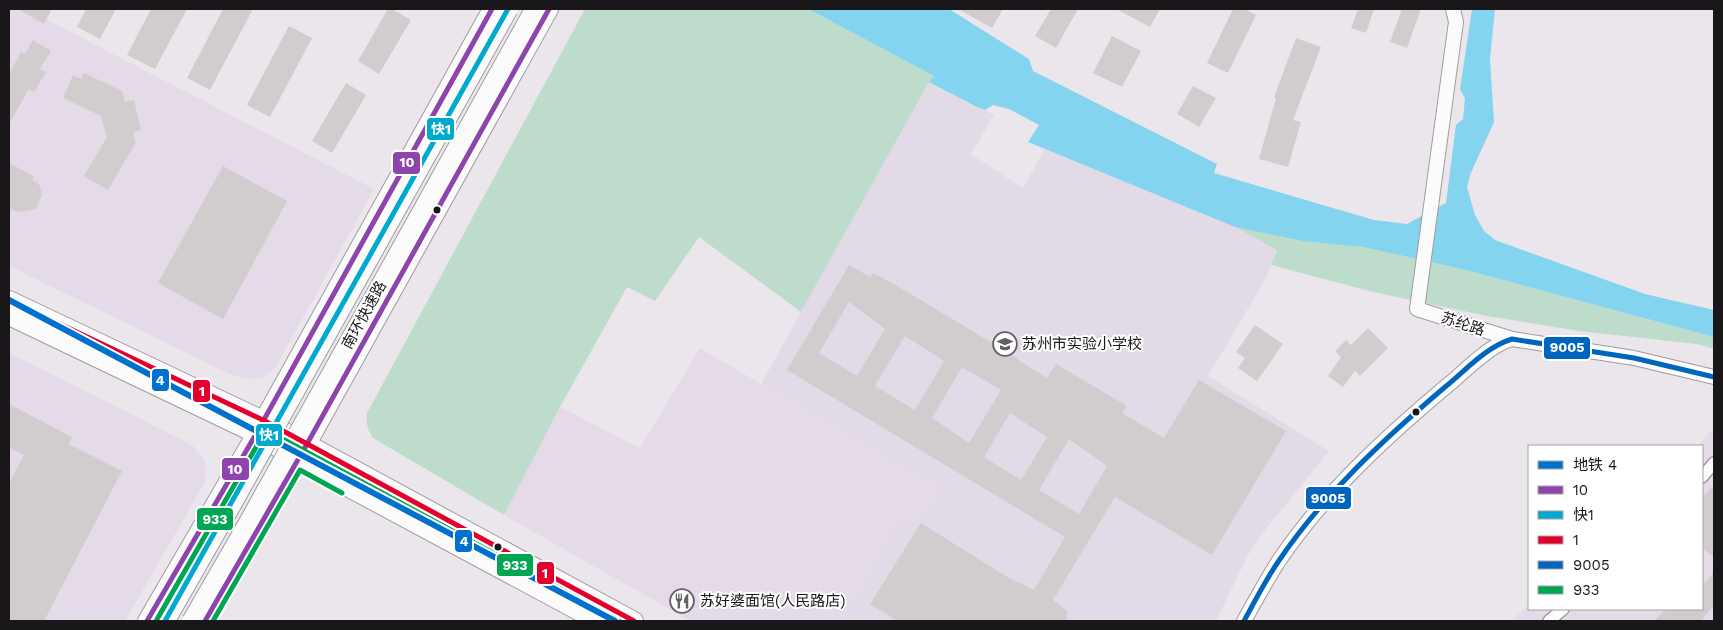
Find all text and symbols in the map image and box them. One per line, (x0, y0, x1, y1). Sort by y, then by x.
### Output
line badge: 快1 (426, 117, 455, 141)
text: 快1 (431, 121, 451, 137)
line badge: 10 (392, 151, 421, 175)
text: 10 (399, 154, 415, 170)
unlabelled marker (432, 205, 442, 215)
street label: 南环快速路 (338, 278, 390, 352)
street label: 苏纶路 (1439, 308, 1487, 340)
school or university icon: 苏州市实验小学校 (992, 331, 1018, 357)
place label: 苏州市实验小学校 (1022, 335, 1142, 353)
line badge: 9005 (1543, 336, 1591, 360)
text: 9005 (1550, 339, 1584, 355)
line badge: 4 (151, 368, 170, 392)
text: 4 (155, 372, 165, 388)
line badge: 1 (192, 379, 211, 403)
text: 1 (199, 383, 205, 399)
unlabelled marker (1411, 407, 1421, 417)
line badge: 快1 (255, 423, 283, 447)
text: 快1 (259, 427, 279, 443)
legend (1528, 445, 1703, 610)
text: 地铁 4 (1573, 456, 1617, 474)
line badge: 10 (221, 457, 250, 481)
text: 10 (227, 461, 243, 477)
text: 10 (1573, 481, 1588, 499)
line badge: 9005 (1305, 486, 1352, 510)
text: 9005 (1311, 490, 1345, 506)
text: 快1 (1573, 506, 1594, 524)
line badge: 933 (196, 507, 234, 531)
text: 933 (202, 511, 228, 527)
line badge: 4 (454, 529, 473, 553)
text: 1 (1573, 531, 1579, 549)
text: 4 (459, 533, 469, 549)
unlabelled marker (493, 542, 503, 552)
line badge: 933 (496, 553, 534, 577)
text: 9005 (1573, 556, 1610, 574)
text: 933 (502, 557, 528, 573)
line badge: 1 (536, 561, 555, 585)
text: 1 (542, 565, 548, 581)
text: 933 (1573, 581, 1599, 599)
restaurant icon: 苏好婆面馆(人民路店) (669, 588, 695, 614)
place label: 苏好婆面馆(人民路店) (700, 592, 846, 610)

